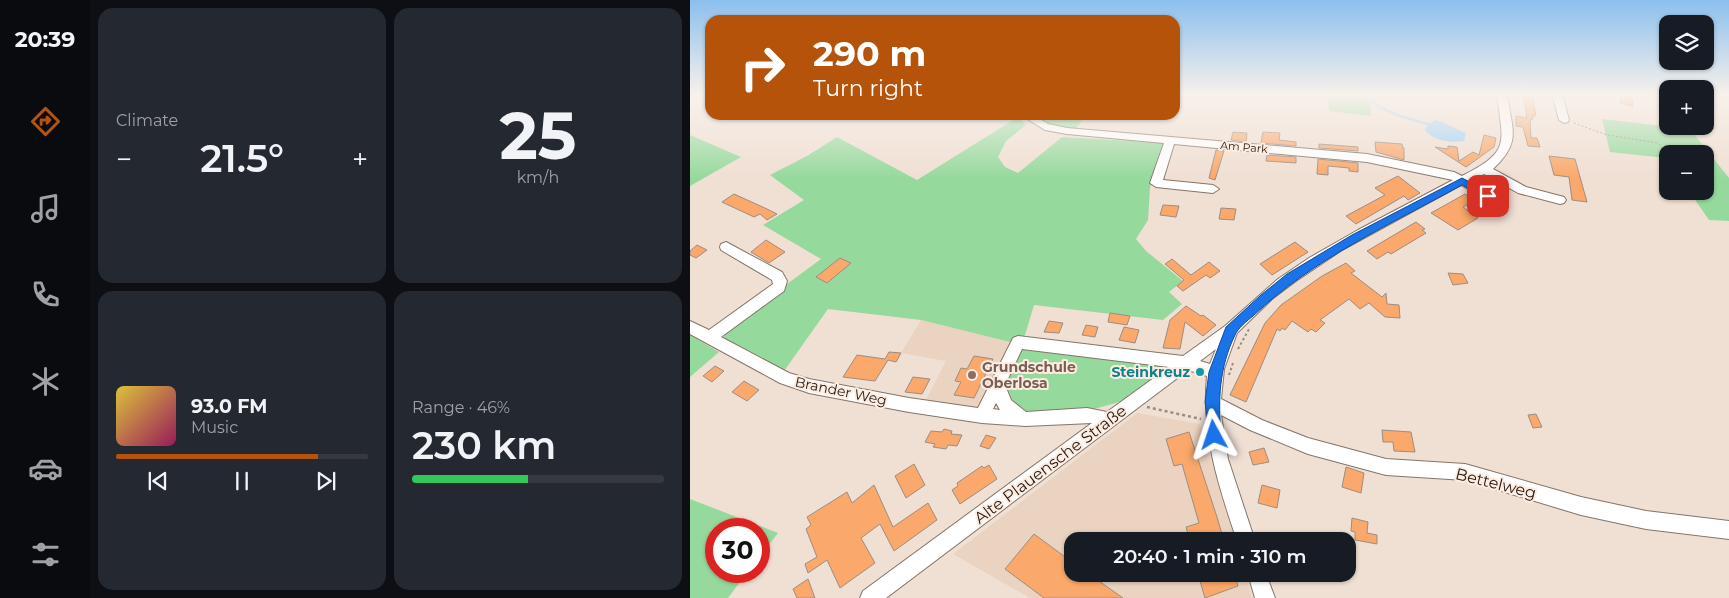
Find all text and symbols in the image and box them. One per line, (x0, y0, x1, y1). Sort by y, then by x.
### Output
map controls (1659, 15, 1714, 200)
button: layers (1659, 15, 1714, 70)
text: 20:39 (15, 26, 75, 53)
text: 290 m (813, 32, 926, 75)
icon: right (730, 35, 795, 100)
text: Turn right (813, 75, 923, 102)
button: + (1659, 80, 1714, 135)
text: 25 (499, 96, 577, 175)
icon: directions (28, 104, 63, 139)
text: Climate (116, 111, 178, 130)
text: 21.5° (200, 135, 284, 182)
street label: Am Park (1220, 138, 1269, 156)
text: − (116, 142, 132, 176)
text: + (352, 142, 368, 176)
button: − (1659, 145, 1714, 200)
text: km/h (517, 168, 559, 187)
pin (1467, 175, 1509, 217)
icon: arrive (1474, 182, 1502, 210)
icon: music (28, 191, 63, 226)
icon: phone (28, 277, 63, 312)
place label: Grundschule Oberlosa (982, 358, 1076, 392)
place label: Steinkreuz (1111, 363, 1190, 381)
icon: climate (28, 364, 63, 399)
marker: Steinkreuz (1194, 366, 1206, 378)
marker: Grundschule Oberlosa (966, 369, 978, 381)
street label: Brander Weg (793, 372, 889, 410)
text: 93.0 FM (191, 395, 267, 418)
text: Range · 46% (412, 398, 510, 417)
street label: Alte Plauensche Straße (971, 401, 1130, 528)
position arrow (1187, 408, 1239, 460)
text: Music (191, 418, 238, 437)
text: 230 km (412, 422, 556, 469)
icon: car (28, 451, 63, 486)
street label: Bettelweg (1453, 464, 1538, 503)
icon: previous (144, 467, 172, 495)
icon: pause (228, 467, 256, 495)
icon: next (312, 467, 340, 495)
speed limit sign: 30 (705, 518, 770, 583)
icon: filters (28, 537, 63, 572)
text: 20:40 · 1 min · 310 m (1113, 545, 1307, 568)

